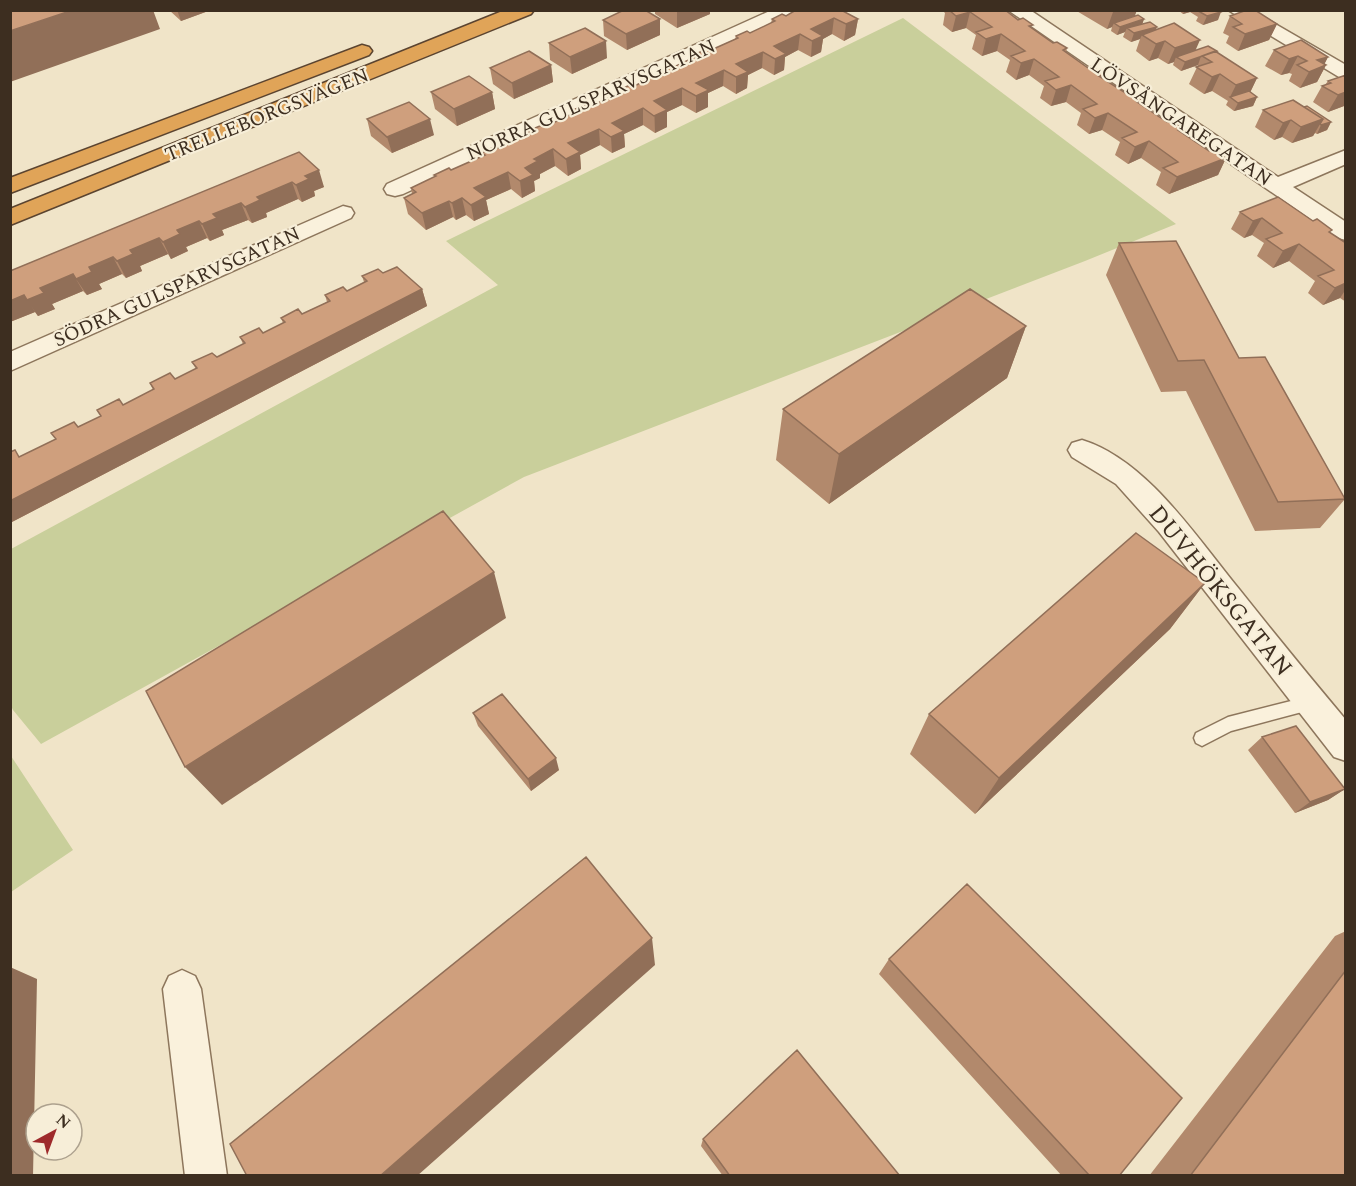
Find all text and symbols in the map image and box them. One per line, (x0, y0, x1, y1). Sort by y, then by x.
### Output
street label: NORRA GULSPARVSGATAN (461, 31, 721, 169)
street label: LÖVSÅNGAREGATAN (1084, 50, 1278, 194)
street label: TRELLEBORGSVÄGEN (160, 60, 374, 170)
street label: SÖDRA GULSPARVSGATAN (49, 219, 305, 355)
street label: DUVHÖKSGATAN (1139, 497, 1301, 685)
north arrow (24, 1102, 84, 1162)
text: N (50, 1108, 76, 1135)

